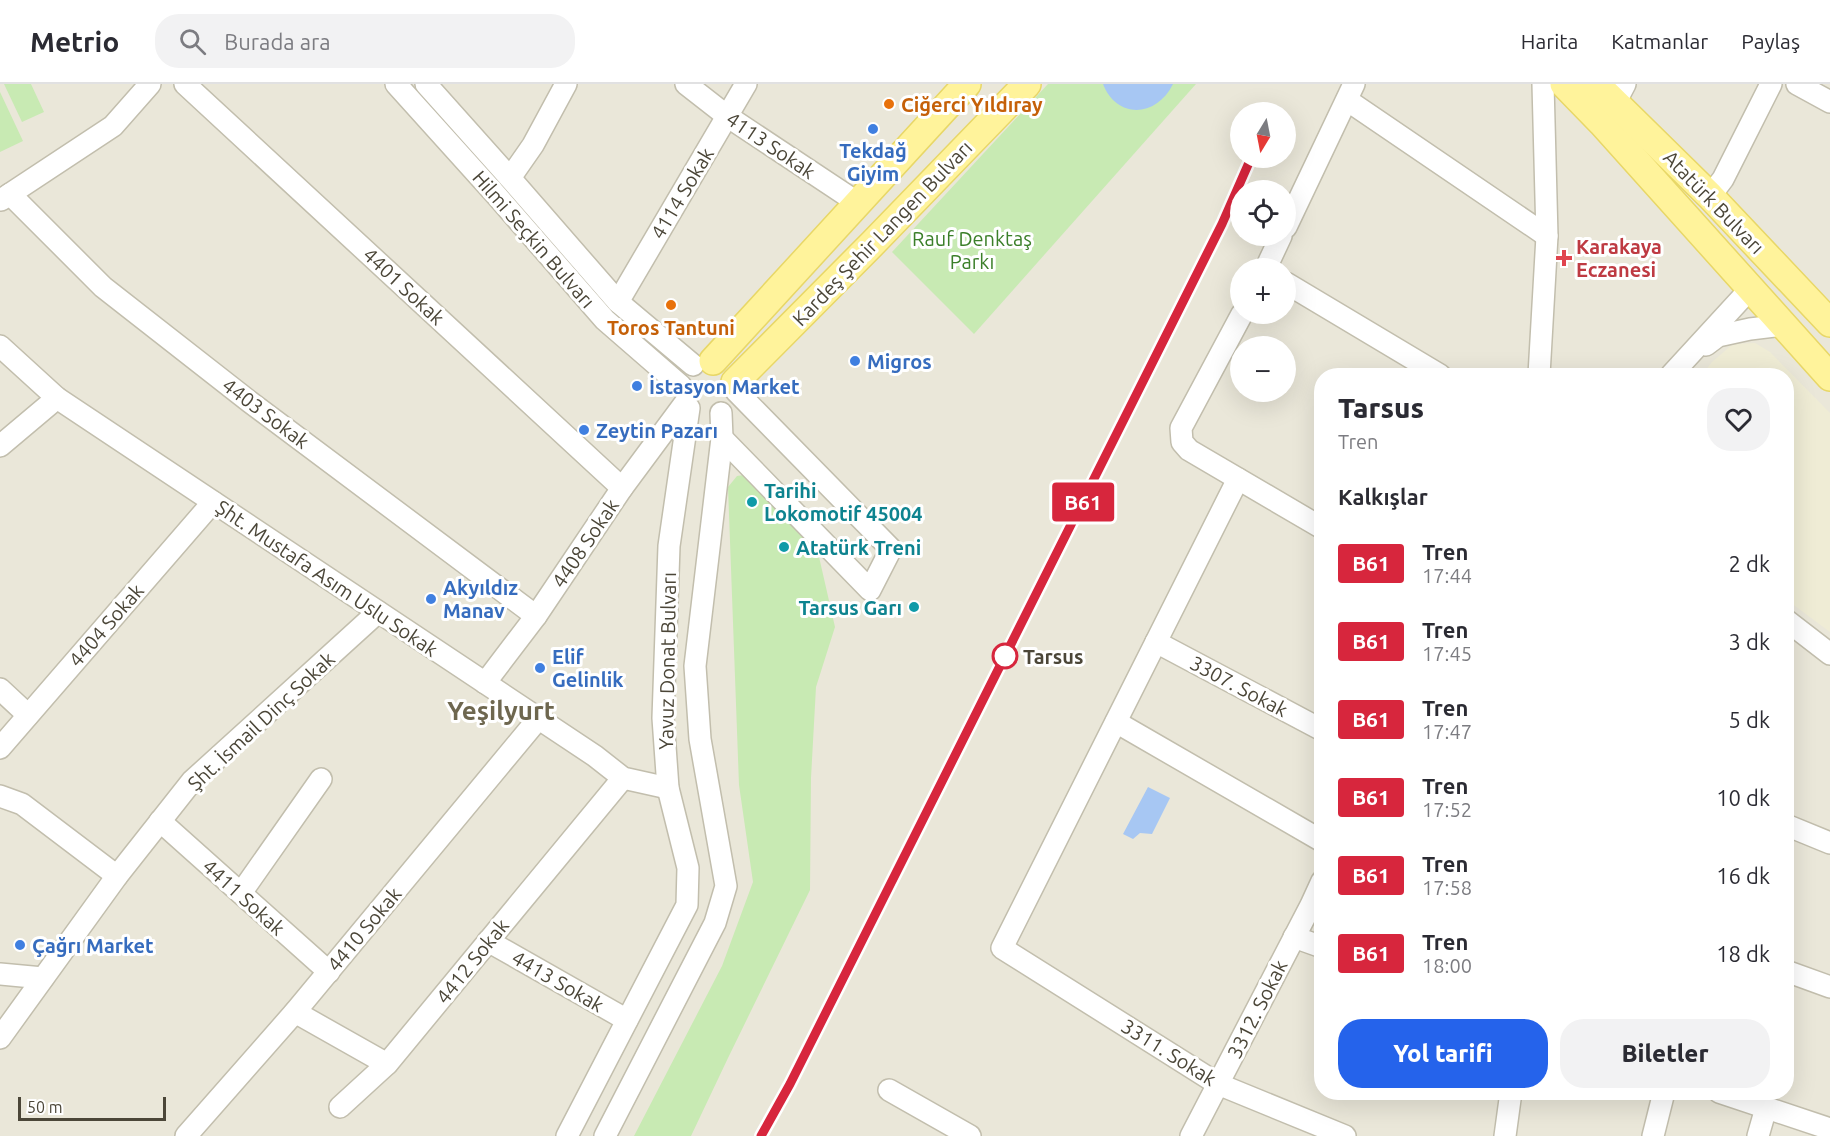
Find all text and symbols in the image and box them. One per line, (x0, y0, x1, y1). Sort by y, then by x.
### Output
search box (155, 14, 575, 68)
icon: search (176, 25, 209, 58)
text: Metrio (30, 26, 119, 57)
text: Burada ara (224, 29, 331, 54)
text: Harita (1521, 29, 1578, 53)
text: Katmanlar (1611, 29, 1708, 53)
text: Paylaş (1741, 29, 1800, 53)
place label: Ciğerci Yıldıray (901, 93, 1043, 116)
marker: Ciğerci Yıldıray (882, 97, 896, 111)
north arrow (1230, 102, 1296, 168)
map controls (1230, 102, 1296, 402)
street label: 4113 Sokak (722, 107, 820, 183)
marker: Tekdağ Giyim (866, 122, 880, 136)
street label: Kardeş Şehir Langen Bulvarı (788, 136, 976, 330)
place label: Tekdağ Giyim (839, 139, 907, 185)
street label: 4114 Sokak (646, 143, 718, 243)
street label: Atatürk Bulvarı (1659, 146, 1769, 258)
street label: Hilmi Seçkin Bulvarı (468, 166, 600, 312)
button: locate (1230, 180, 1296, 246)
park label: Rauf Denktaş Parkı (912, 227, 1032, 273)
place label: Karakaya Eczanesi (1576, 235, 1662, 281)
street label: 4401 Sokak (359, 243, 449, 329)
marker: Karakaya Eczanesi (1557, 251, 1571, 265)
button: + (1230, 258, 1296, 324)
marker: Toros Tantuni (664, 298, 678, 312)
place label: Toros Tantuni (607, 316, 735, 339)
button: − (1230, 336, 1296, 402)
place label: Migros (867, 350, 932, 373)
marker: Migros (848, 354, 862, 368)
street label: 4403 Sokak (218, 373, 314, 453)
place label: İstasyon Market (649, 375, 800, 398)
marker: İstasyon Market (630, 379, 644, 393)
button: heart (1707, 388, 1770, 451)
text: Tarsus (1338, 392, 1424, 423)
place label: Zeytin Pazarı (596, 419, 718, 442)
marker: Zeytin Pazarı (577, 423, 591, 437)
text: Tren (1338, 430, 1378, 453)
place label: Tarihi Lokomotif 45004 (764, 479, 923, 525)
line badge: B61 (1048, 482, 1118, 522)
text: Kalkışlar (1338, 484, 1428, 509)
text: B61 (1064, 490, 1102, 514)
street label: 4408 Sokak (547, 494, 623, 592)
street label: Şht. Mustafa Asım Uslu Sokak (212, 495, 442, 661)
marker: Tarihi Lokomotif 45004 (745, 495, 759, 509)
place label: Atatürk Treni (796, 536, 921, 559)
text: Tren (1422, 539, 1468, 564)
marker: Atatürk Treni (777, 540, 791, 554)
text: B61 (1352, 551, 1390, 575)
text: 2 dk (1729, 551, 1770, 576)
text: 17:44 (1422, 564, 1472, 587)
street label: Yavuz Donat Bulvarı (654, 572, 680, 750)
place label: Akyıldız Manav (443, 576, 518, 622)
street label: 4404 Sokak (64, 579, 148, 671)
marker: Akyıldız Manav (424, 592, 438, 606)
place label: Tarsus Garı (798, 596, 902, 619)
marker: Tarsus Garı (907, 600, 921, 614)
text: Tren (1422, 617, 1468, 642)
text: B61 (1352, 629, 1390, 653)
text: 3 dk (1729, 629, 1770, 654)
text: 17:45 (1422, 642, 1472, 665)
marker: Tarsus (992, 643, 1018, 669)
place label: Elif Gelinlik (552, 645, 624, 691)
place label: Tarsus (1023, 645, 1083, 668)
street label: Şht. İsmail Dinç Sokak (183, 647, 339, 795)
street label: 3307. Sokak (1186, 651, 1292, 721)
marker: Elif Gelinlik (533, 661, 547, 675)
text: Tren (1422, 695, 1468, 720)
district label: Yeşilyurt (447, 696, 555, 726)
text: B61 (1352, 707, 1390, 731)
text: 5 dk (1729, 707, 1770, 732)
text: 17:47 (1422, 720, 1472, 743)
text: Tren (1422, 773, 1468, 798)
text: B61 (1352, 785, 1390, 809)
text: 10 dk (1716, 785, 1770, 810)
text: 17:52 (1422, 798, 1472, 821)
text: Tren (1422, 851, 1468, 876)
street label: 4411 Sokak (198, 854, 290, 940)
text: B61 (1352, 863, 1390, 887)
text: 16 dk (1716, 863, 1770, 888)
text: 17:58 (1422, 876, 1472, 899)
street label: 4410 Sokak (322, 882, 406, 976)
street label: 4412 Sokak (431, 914, 513, 1008)
text: Tren (1422, 929, 1468, 954)
place label: Çağrı Market (32, 934, 154, 957)
marker: Çağrı Market (13, 938, 27, 952)
text: B61 (1352, 941, 1390, 965)
text: 18 dk (1716, 941, 1770, 966)
street label: 4413 Sokak (508, 945, 608, 1017)
text: 18:00 (1422, 954, 1472, 977)
street label: 3312. Sokak (1222, 956, 1292, 1062)
street label: 3311. Sokak (1117, 1014, 1221, 1090)
button: Yol tarifi (1338, 1019, 1548, 1088)
button: Biletler (1560, 1019, 1770, 1088)
scale bar (18, 1094, 166, 1122)
text: 50 m (27, 1098, 63, 1116)

